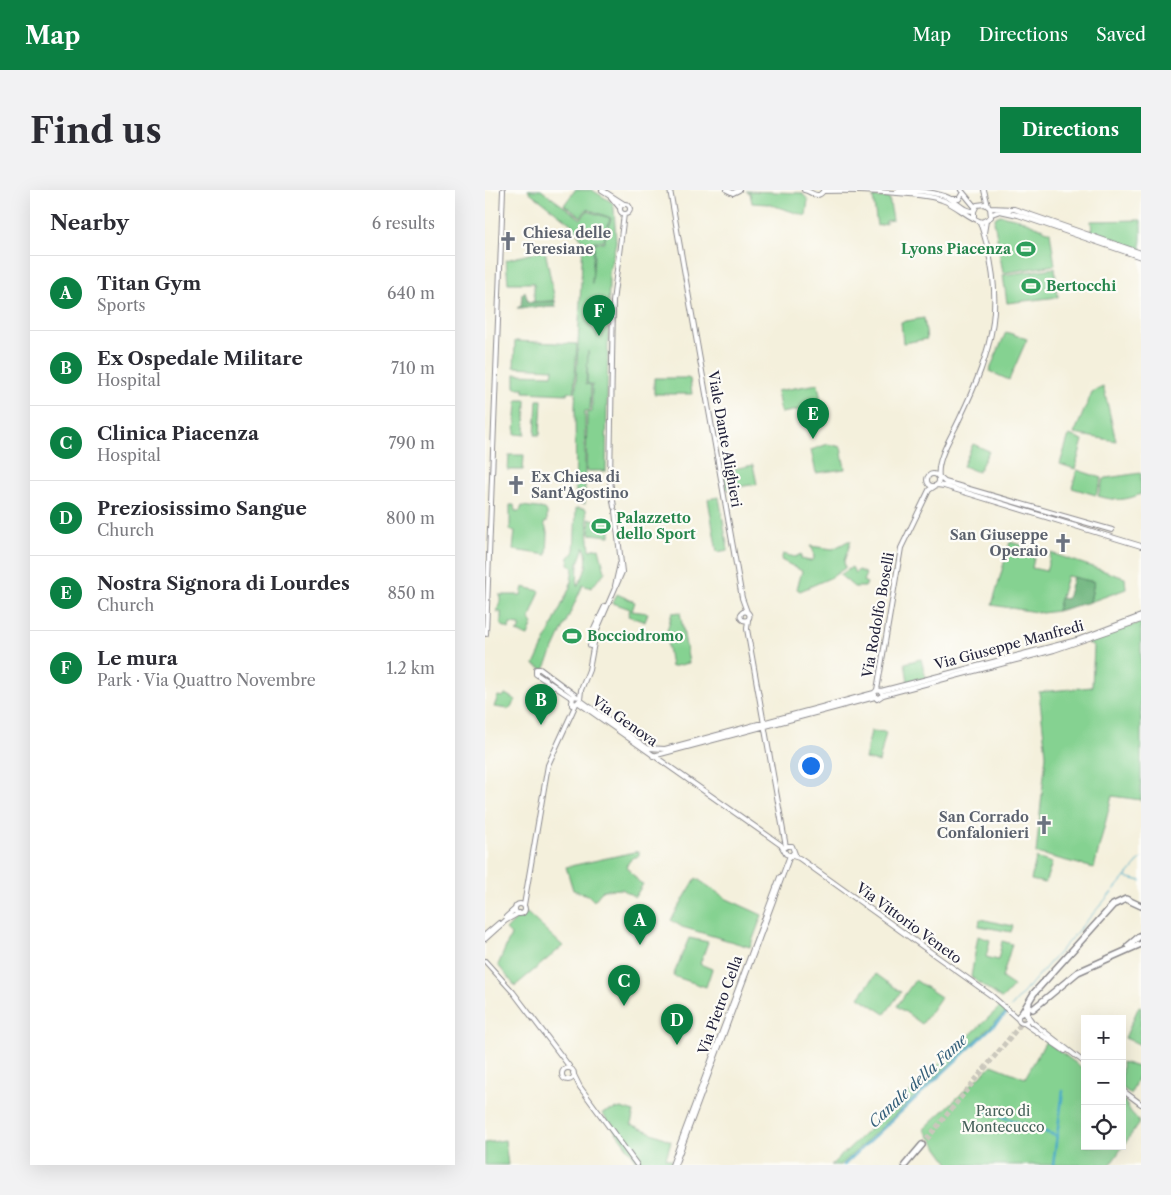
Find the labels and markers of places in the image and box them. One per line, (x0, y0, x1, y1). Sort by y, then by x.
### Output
place label: Chiesa delle Teresiane (523, 224, 611, 258)
church icon: Chiesa delle Teresiane (497, 230, 519, 252)
sports icon: Lyons Piacenza (1015, 238, 1037, 260)
place label: Lyons Piacenza (901, 240, 1012, 258)
sports icon: Bertocchi (1020, 275, 1042, 297)
place label: Bertocchi (1046, 277, 1116, 295)
pin: F (583, 295, 615, 336)
pin: E (797, 398, 829, 439)
place label: Ex Chiesa di Sant'Agostino (531, 468, 629, 502)
church icon: Ex Chiesa di Sant'Agostino (505, 474, 527, 496)
place label: Palazzetto dello Sport (616, 509, 696, 543)
sports icon: Palazzetto dello Sport (590, 515, 612, 537)
place label: San Giuseppe Operaio (950, 526, 1048, 560)
church icon: San Giuseppe Operaio (1052, 532, 1074, 554)
sports icon: Bocciodromo (561, 625, 583, 647)
place label: Bocciodromo (587, 627, 684, 645)
pin: B (525, 684, 557, 725)
place label: San Corrado Confalonieri (937, 808, 1029, 842)
church icon: San Corrado Confalonieri (1033, 814, 1055, 836)
pin: A (624, 904, 656, 945)
pin: C (608, 965, 640, 1006)
pin: D (661, 1004, 693, 1045)

